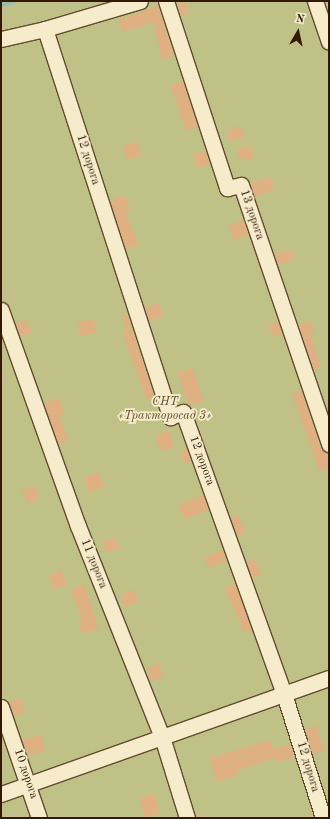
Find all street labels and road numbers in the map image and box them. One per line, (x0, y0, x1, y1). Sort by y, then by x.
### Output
street label: 12 дорога (72, 133, 102, 187)
street label: 13 дорога (236, 188, 266, 242)
street label: 12 дорога (185, 434, 217, 488)
street label: 11 дорога (77, 537, 109, 591)
street label: 12 дорога (293, 740, 321, 794)
street label: 10 дорога (10, 747, 40, 801)

